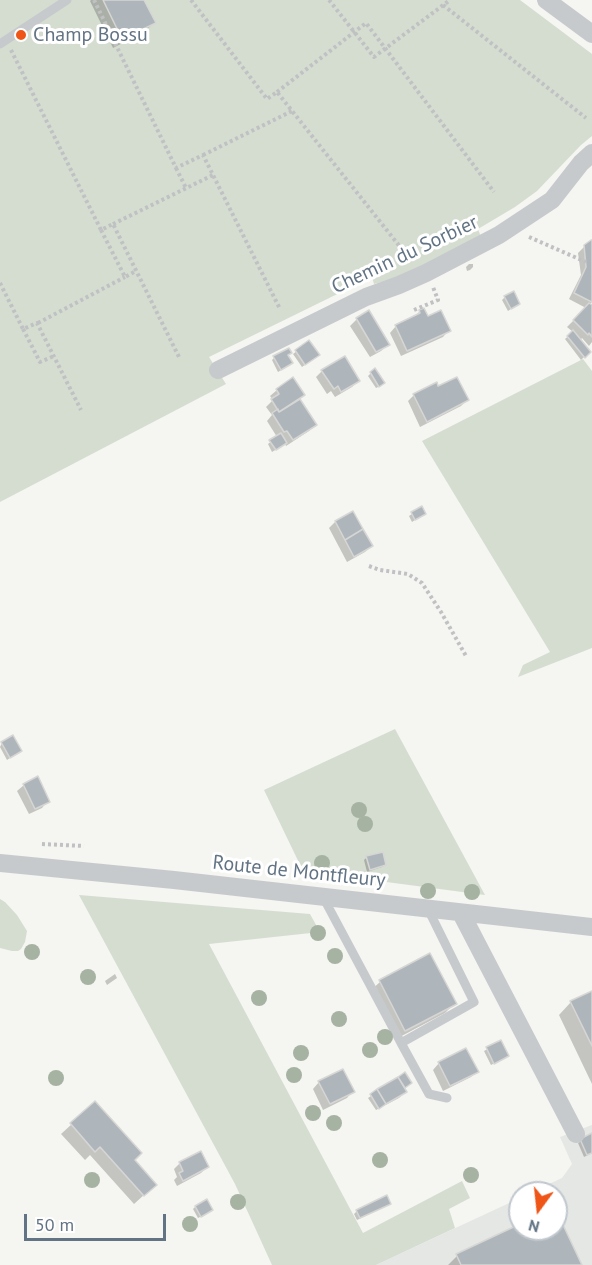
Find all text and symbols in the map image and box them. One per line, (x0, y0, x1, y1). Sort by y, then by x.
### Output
place label: Champ Bossu (33, 23, 148, 47)
marker: Champ Bossu (14, 28, 28, 42)
street label: Chemin du Sorbier (328, 211, 482, 299)
street label: Route de Montfleury (211, 851, 387, 893)
north arrow (508, 1181, 568, 1241)
scale bar (27, 1202, 170, 1240)
text: 50 m (35, 1213, 74, 1236)
text: N (526, 1215, 542, 1237)

